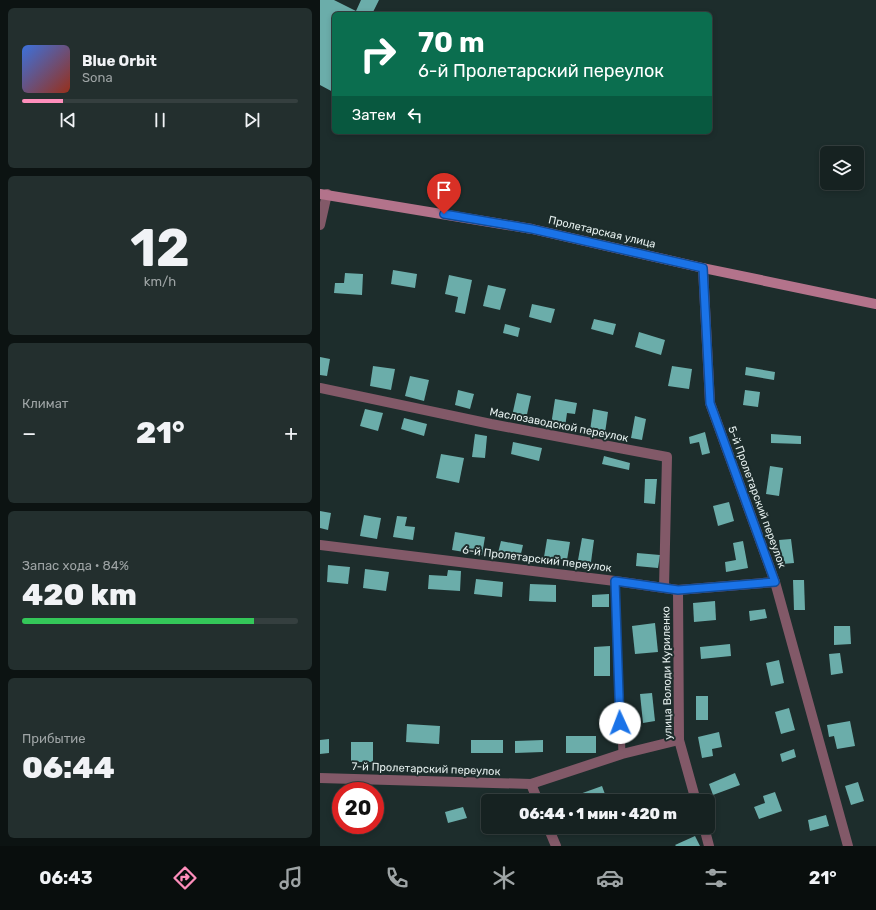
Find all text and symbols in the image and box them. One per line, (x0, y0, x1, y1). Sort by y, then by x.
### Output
text: 70 m (418, 26, 485, 59)
icon: right (352, 28, 404, 80)
text: Blue Orbit (82, 52, 157, 70)
text: 6-й Пролетарский переулок (418, 60, 664, 82)
text: Sona (82, 70, 113, 85)
icon: left (404, 104, 426, 126)
text: Затем (352, 106, 396, 124)
icon: previous (57, 109, 79, 131)
icon: pause (149, 109, 171, 131)
icon: next (241, 109, 263, 131)
map controls (820, 146, 864, 190)
button: layers (820, 146, 864, 190)
pin (427, 173, 461, 214)
icon: arrive (433, 179, 455, 201)
street label: Пролетарская улица (547, 213, 657, 251)
text: 12 (130, 217, 190, 279)
text: km/h (144, 274, 176, 289)
text: Климат (22, 396, 68, 411)
street label: Маслозаводской переулок (488, 405, 630, 445)
text: 21° (136, 415, 185, 451)
text: − (22, 420, 36, 447)
text: + (284, 420, 298, 447)
street label: 5-й Пролетарский переулок (725, 424, 789, 570)
street label: 6-й Пролетарский переулок (462, 543, 612, 575)
text: Запас хода · 84% (22, 558, 129, 573)
text: 420 km (22, 577, 137, 613)
street label: улица Володи Куриленко (659, 606, 675, 740)
position arrow (599, 702, 641, 744)
text: Прибытие (22, 731, 86, 746)
text: 06:44 (22, 750, 115, 786)
street label: 7-й Пролетарский переулок (351, 760, 501, 778)
speed limit sign: 20 (332, 782, 384, 834)
text: 06:44 · 1 мин · 420 m (519, 805, 677, 823)
icon: directions (171, 864, 199, 892)
icon: music (277, 864, 305, 892)
icon: phone (383, 864, 411, 892)
icon: climate (490, 864, 518, 892)
icon: car (596, 864, 624, 892)
icon: filters (702, 864, 730, 892)
text: 06:43 (39, 867, 93, 889)
text: 21° (809, 867, 837, 889)

